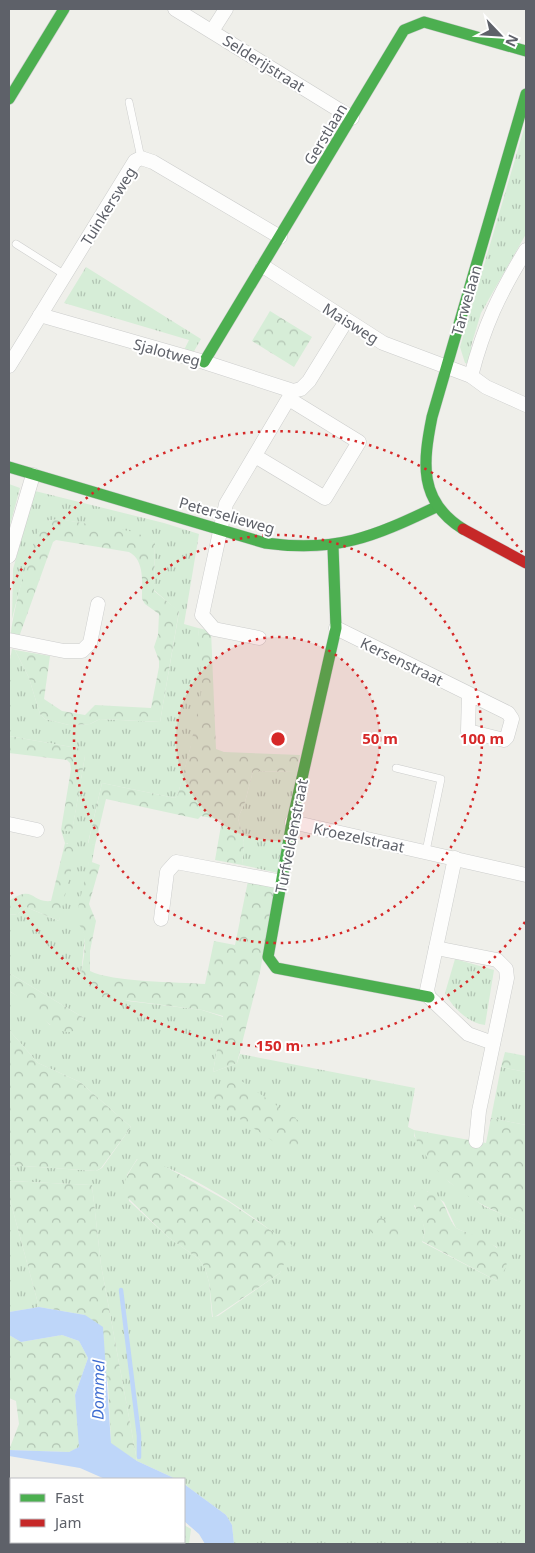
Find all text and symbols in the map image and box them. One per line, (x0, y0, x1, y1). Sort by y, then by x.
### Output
north arrow (475, 10, 525, 60)
street label: Selderijstraat (219, 30, 309, 96)
text: N (501, 32, 523, 50)
street label: Gerstlaan (299, 100, 351, 168)
street label: Tuinkersweg (76, 163, 140, 249)
street label: Tarwelaan (446, 263, 486, 337)
street label: Maisweg (319, 298, 383, 348)
street label: Sjalotweg (131, 333, 203, 371)
street label: Peterselieweg (177, 492, 277, 538)
street label: Kersenstraat (357, 632, 447, 690)
text: 50 m (362, 728, 398, 748)
text: 100 m (460, 728, 504, 748)
centre of rings (269, 730, 287, 748)
street label: Turfveldenstraat (270, 777, 312, 895)
street label: Kroezelstraat (312, 818, 407, 857)
text: 150 m (256, 1035, 300, 1055)
water label: Dommel (86, 1359, 110, 1420)
legend (10, 1478, 185, 1543)
text: Fast (55, 1487, 84, 1507)
text: Jam (53, 1512, 82, 1532)

